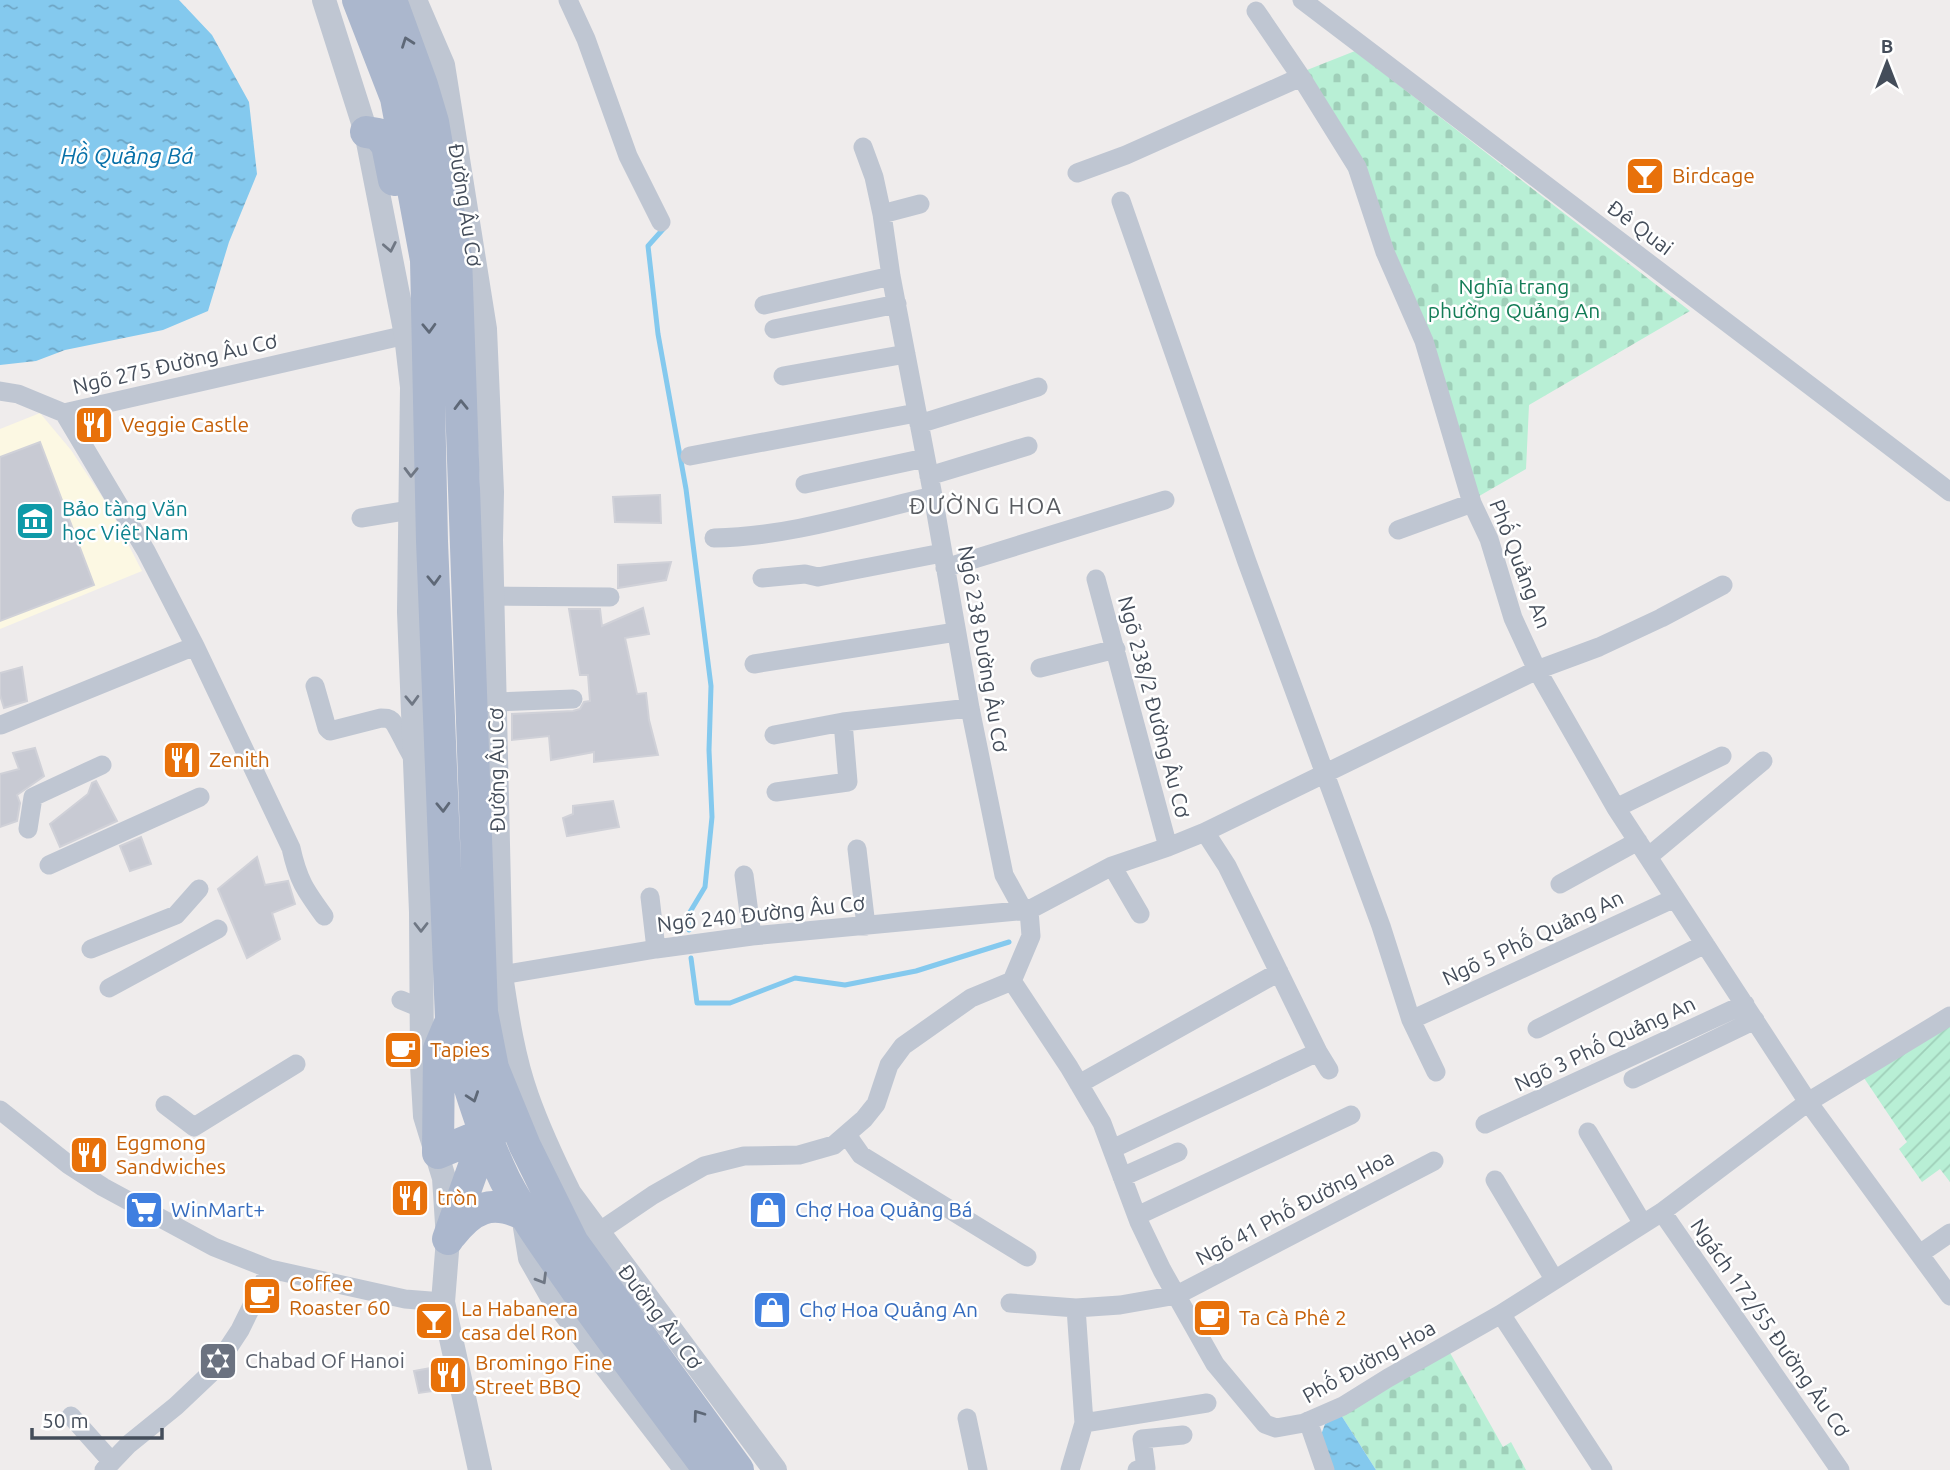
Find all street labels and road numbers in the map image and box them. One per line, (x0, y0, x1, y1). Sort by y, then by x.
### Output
street label: Đường Âu Cơ (444, 142, 488, 268)
street label: Đê Quai (1603, 195, 1678, 260)
street label: Ngõ 275 Đường Âu Cơ (70, 328, 279, 398)
street label: Phố Quảng An (1485, 495, 1559, 631)
street label: Ngõ 238 Đường Âu Cơ (954, 544, 1014, 754)
street label: Ngõ 238/2 Đường Âu Cơ (1114, 593, 1196, 820)
street label: Đường Âu Cơ (483, 708, 509, 832)
street label: Ngõ 5 Phố Quảng An (1437, 883, 1627, 990)
street label: Ngõ 240 Đường Âu Cơ (656, 890, 866, 936)
street label: Ngõ 3 Phố Quảng An (1509, 989, 1699, 1096)
street label: Ngõ 41 Phố Đường Hoa (1190, 1143, 1398, 1270)
street label: Ngách 172/55 Đường Âu Cơ (1686, 1214, 1855, 1441)
street label: Đường Âu Cơ (614, 1259, 708, 1373)
street label: Phố Đường Hoa (1297, 1313, 1439, 1408)

